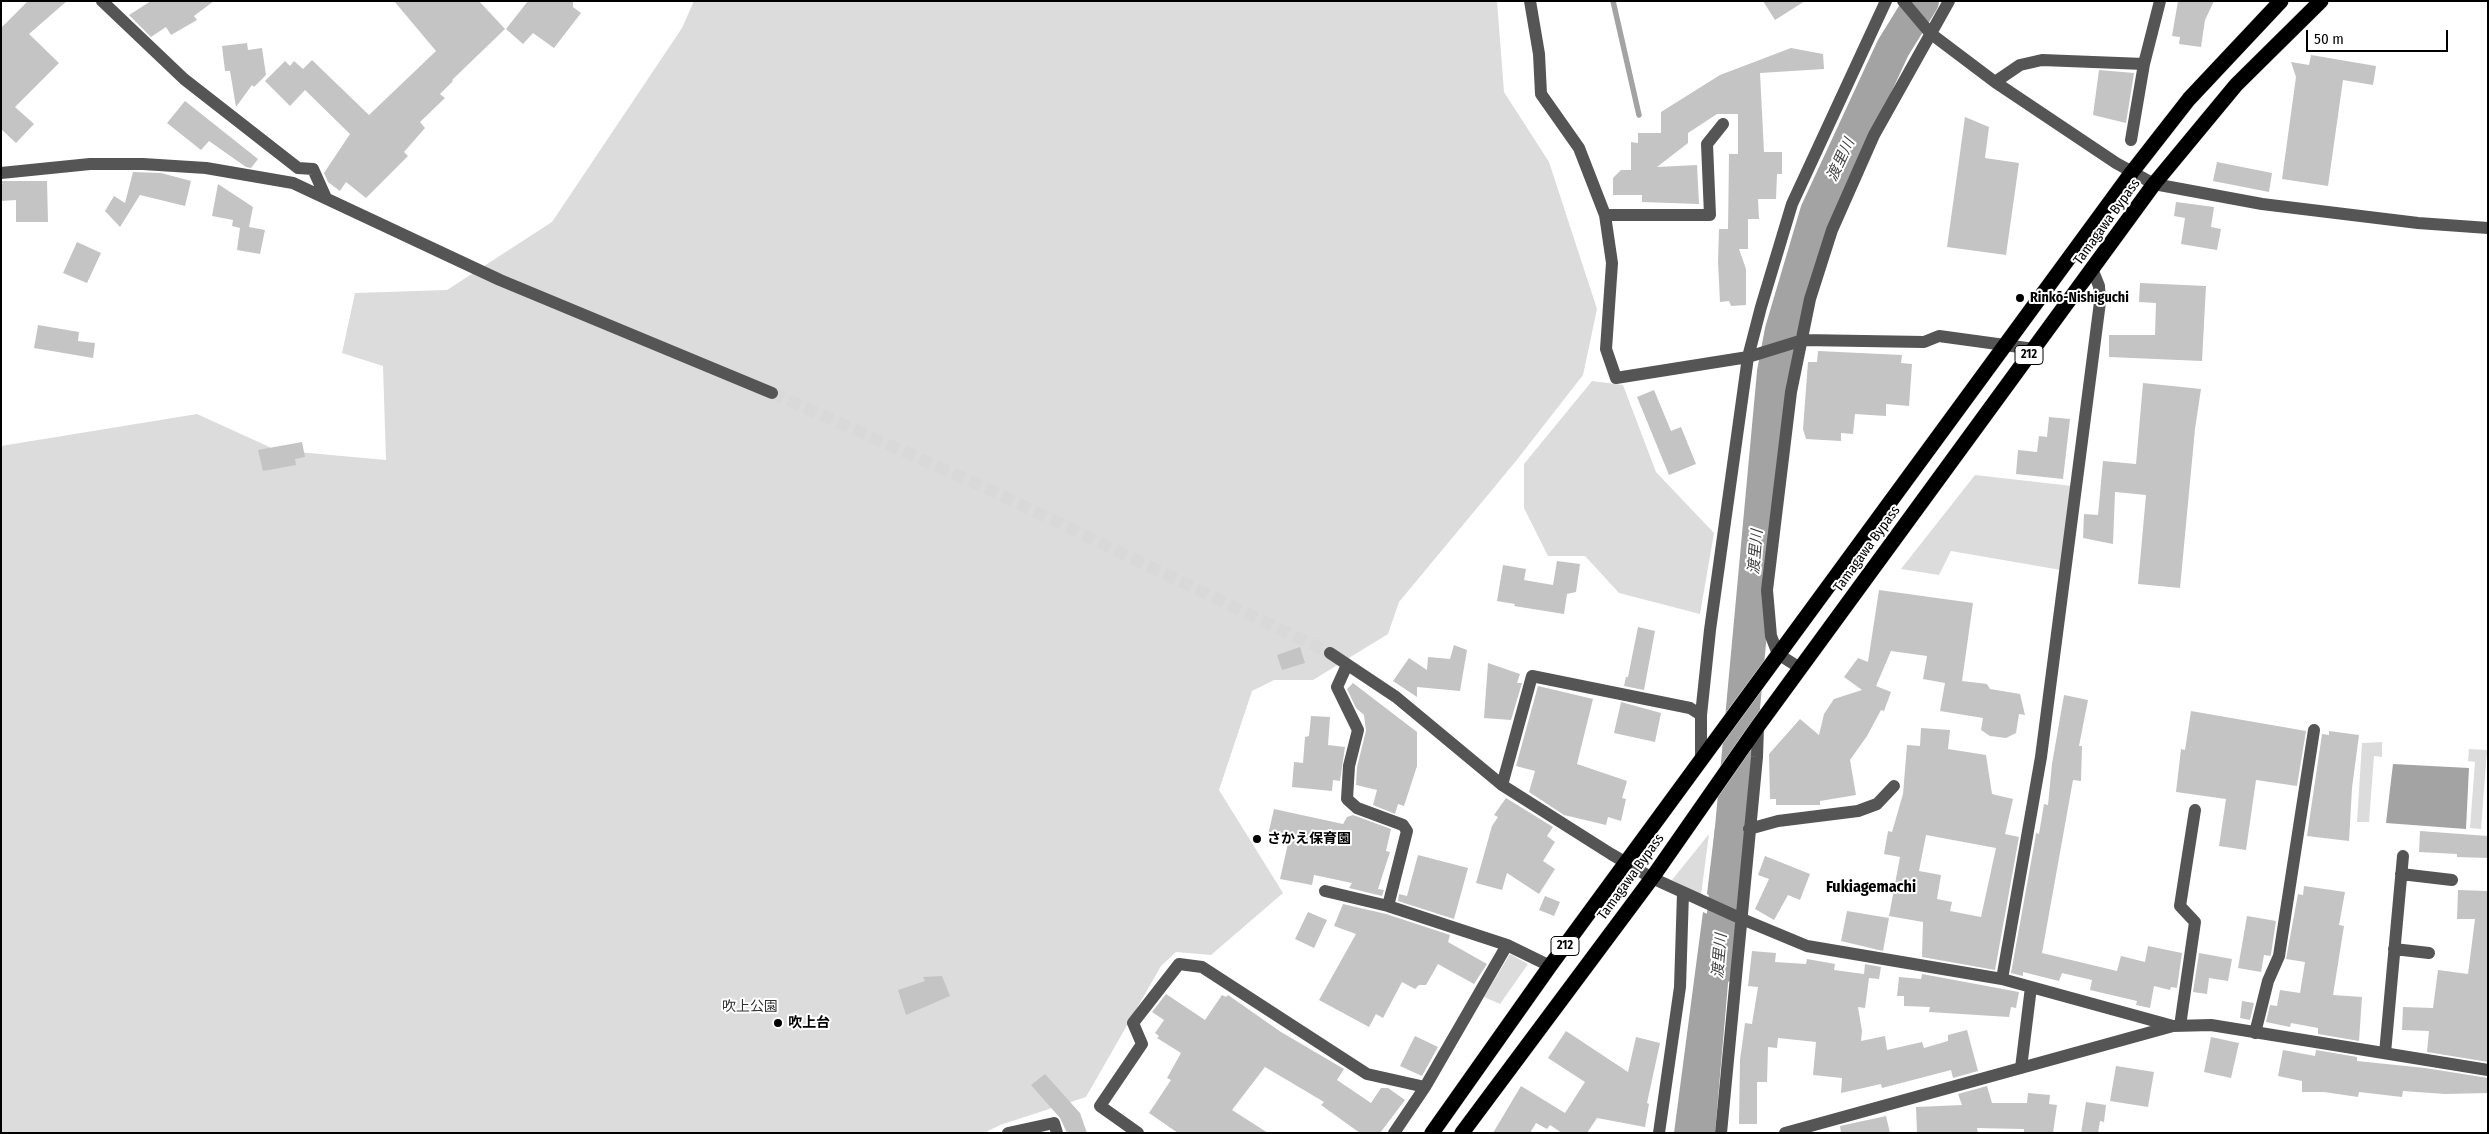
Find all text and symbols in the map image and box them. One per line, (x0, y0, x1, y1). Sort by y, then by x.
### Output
scale bar (2309, 20, 2452, 52)
text: 50 m (2314, 30, 2344, 48)
water label: 渡里川 (1823, 136, 1859, 184)
street label: Tamagawa Bypass (2070, 176, 2144, 268)
place label: Rinkō-Nishiguchi (2030, 290, 2129, 306)
marker: Rinkō-Nishiguchi (2014, 292, 2026, 304)
road number: 212 (2015, 346, 2043, 364)
street label: Tamagawa Bypass (1830, 503, 1904, 595)
water label: 渡里川 (1745, 529, 1767, 575)
place label: さかえ保育園 (1267, 831, 1351, 847)
street label: Tamagawa Bypass (1594, 831, 1668, 923)
marker: さかえ保育園 (1251, 833, 1263, 845)
district label: Fukiagemachi (1826, 878, 1916, 898)
water label: 渡里川 (1709, 933, 1731, 979)
road number: 212 (1551, 936, 1579, 956)
park label: 吹上公園 (722, 999, 778, 1015)
place label: 吹上台 (788, 1015, 830, 1031)
marker: 吹上台 (772, 1017, 784, 1029)

